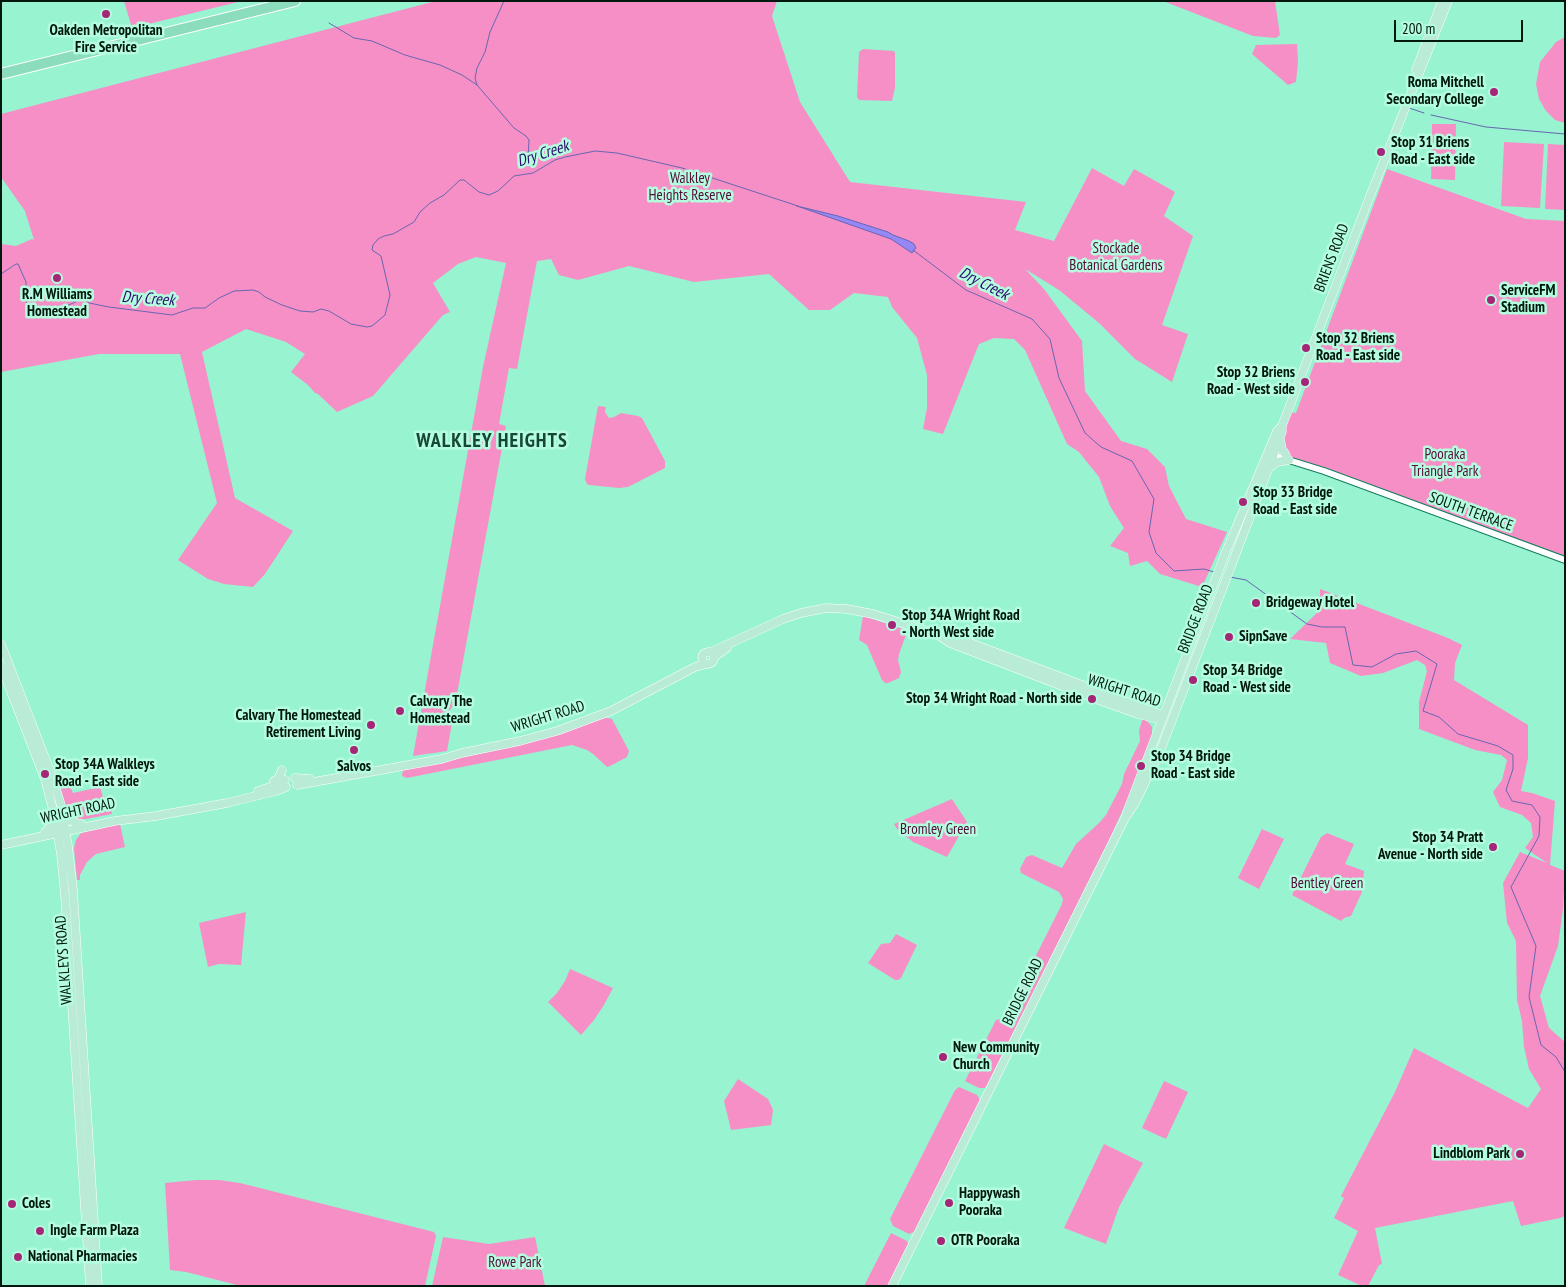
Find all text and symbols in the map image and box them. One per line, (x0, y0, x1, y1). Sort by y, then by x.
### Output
marker: Oakden Metropolitan Fire Service (100, 8, 112, 20)
scale bar (1396, 10, 1525, 42)
text: 200 m (1402, 19, 1435, 38)
place label: Oakden Metropolitan Fire Service (49, 22, 163, 57)
place label: Roma Mitchell Secondary College (1386, 74, 1484, 109)
marker: Roma Mitchell Secondary College (1488, 86, 1500, 98)
place label: Stop 31 Briens Road - East side (1391, 134, 1475, 169)
water label: Dry Creek (515, 137, 571, 171)
marker: Stop 31 Briens Road - East side (1375, 146, 1387, 158)
park label: Walkley Heights Reserve (648, 170, 732, 205)
street label: BRIENS ROAD (1311, 221, 1353, 295)
park label: Stockade Botanical Gardens (1069, 240, 1163, 275)
water label: Dry Creek (956, 263, 1012, 305)
marker: R.M Williams Homestead (51, 272, 63, 284)
place label: ServiceFM Stadium (1501, 282, 1555, 317)
place label: R.M Williams Homestead (22, 286, 92, 321)
water label: Dry Creek (121, 288, 175, 310)
marker: ServiceFM Stadium (1485, 294, 1497, 306)
place label: Stop 32 Briens Road - East side (1316, 330, 1400, 365)
marker: Stop 32 Briens Road - East side (1300, 342, 1312, 354)
place label: Stop 32 Briens Road - West side (1207, 364, 1295, 399)
marker: Stop 32 Briens Road - West side (1299, 376, 1311, 388)
district label: WALKLEY HEIGHTS (414, 429, 570, 453)
park label: Pooraka Triangle Park (1411, 446, 1479, 481)
place label: Stop 33 Bridge Road - East side (1253, 484, 1337, 519)
street label: SOUTH TERRACE (1427, 489, 1515, 535)
marker: Stop 33 Bridge Road - East side (1237, 496, 1249, 508)
street label: BRIDGE ROAD (1175, 582, 1217, 656)
place label: Bridgeway Hotel (1266, 594, 1354, 612)
marker: Bridgeway Hotel (1250, 597, 1262, 609)
place label: Stop 34A Wright Road - North West side (902, 607, 1020, 642)
marker: Stop 34A Wright Road - North West side (886, 619, 898, 631)
place label: SipnSave (1239, 628, 1287, 646)
marker: SipnSave (1223, 631, 1235, 643)
place label: Stop 34 Bridge Road - West side (1203, 662, 1291, 697)
street label: WRIGHT ROAD (1085, 671, 1163, 711)
marker: Stop 34 Bridge Road - West side (1187, 674, 1199, 686)
place label: Stop 34 Wright Road - North side (906, 690, 1082, 708)
place label: Calvary The Homestead (410, 693, 472, 728)
marker: Stop 34 Wright Road - North side (1086, 693, 1098, 705)
street label: WRIGHT ROAD (509, 697, 587, 737)
marker: Calvary The Homestead (394, 705, 406, 717)
place label: Calvary The Homestead Retirement Living (235, 707, 361, 742)
marker: Calvary The Homestead Retirement Living (365, 719, 377, 731)
marker: Salvos (348, 744, 360, 756)
place label: Stop 34 Bridge Road - East side (1151, 748, 1235, 783)
place label: Stop 34A Walkleys Road - East side (55, 756, 155, 791)
place label: Salvos (337, 758, 371, 776)
marker: Stop 34 Bridge Road - East side (1135, 760, 1147, 772)
marker: Stop 34A Walkleys Road - East side (39, 768, 51, 780)
street label: WRIGHT ROAD (39, 794, 117, 828)
park label: Bromley Green (900, 821, 976, 839)
place label: Stop 34 Pratt Avenue - North side (1378, 829, 1483, 864)
marker: Stop 34 Pratt Avenue - North side (1487, 841, 1499, 853)
park label: Bentley Green (1291, 875, 1363, 893)
street label: WALKLEYS ROAD (52, 915, 76, 1005)
street label: BRIDGE ROAD (999, 956, 1047, 1028)
place label: New Community Church (953, 1039, 1039, 1074)
marker: New Community Church (937, 1051, 949, 1063)
place label: Lindblom Park (1433, 1145, 1510, 1163)
marker: Lindblom Park (1514, 1148, 1526, 1160)
place label: Happywash Pooraka (959, 1185, 1020, 1220)
place label: Coles (22, 1195, 50, 1213)
marker: Happywash Pooraka (943, 1197, 955, 1209)
marker: Coles (6, 1198, 18, 1210)
place label: Ingle Farm Plaza (50, 1222, 139, 1240)
marker: Ingle Farm Plaza (34, 1225, 46, 1237)
place label: OTR Pooraka (951, 1232, 1020, 1250)
marker: OTR Pooraka (935, 1235, 947, 1247)
place label: National Pharmacies (28, 1248, 137, 1266)
marker: National Pharmacies (12, 1251, 24, 1263)
park label: Rowe Park (488, 1254, 542, 1272)

